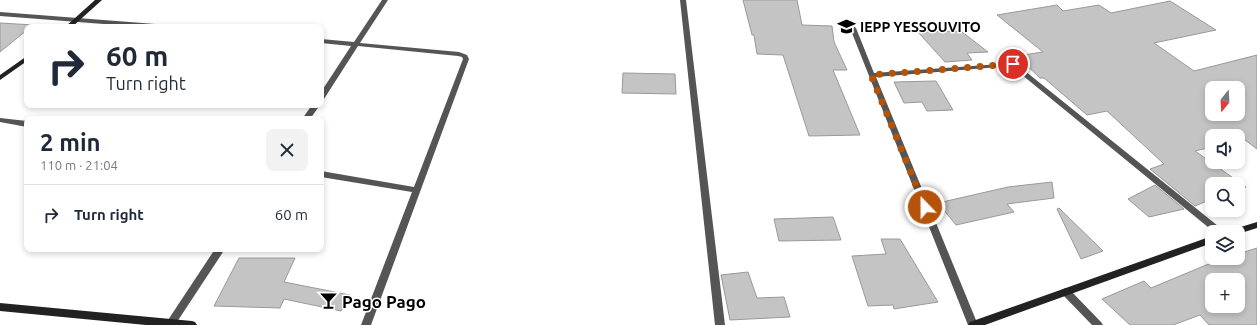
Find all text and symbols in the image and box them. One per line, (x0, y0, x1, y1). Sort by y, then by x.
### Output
school or university icon: IEPP YESSOUVITO (837, 17, 857, 37)
place label: IEPP YESSOUVITO (860, 19, 981, 35)
icon: right (40, 40, 92, 92)
text: 60 m (106, 40, 168, 71)
pin (996, 47, 1030, 81)
icon: arrive (1002, 53, 1024, 75)
text: Turn right (106, 73, 186, 93)
north arrow (1205, 81, 1245, 121)
map controls (1205, 81, 1245, 313)
text: 2 min (40, 129, 101, 156)
button: close (266, 129, 308, 171)
button: sound (1205, 129, 1245, 169)
text: 110 m · 21:04 (40, 158, 118, 172)
button: search (1205, 177, 1245, 217)
position arrow (904, 186, 946, 228)
icon: right (40, 204, 62, 226)
text: Turn right (74, 206, 144, 223)
text: 60 m (275, 206, 308, 223)
button: layers (1205, 225, 1245, 265)
button: + (1205, 273, 1245, 313)
bar icon: Pago Pago (319, 291, 339, 311)
place label: Pago Pago (342, 292, 426, 311)

